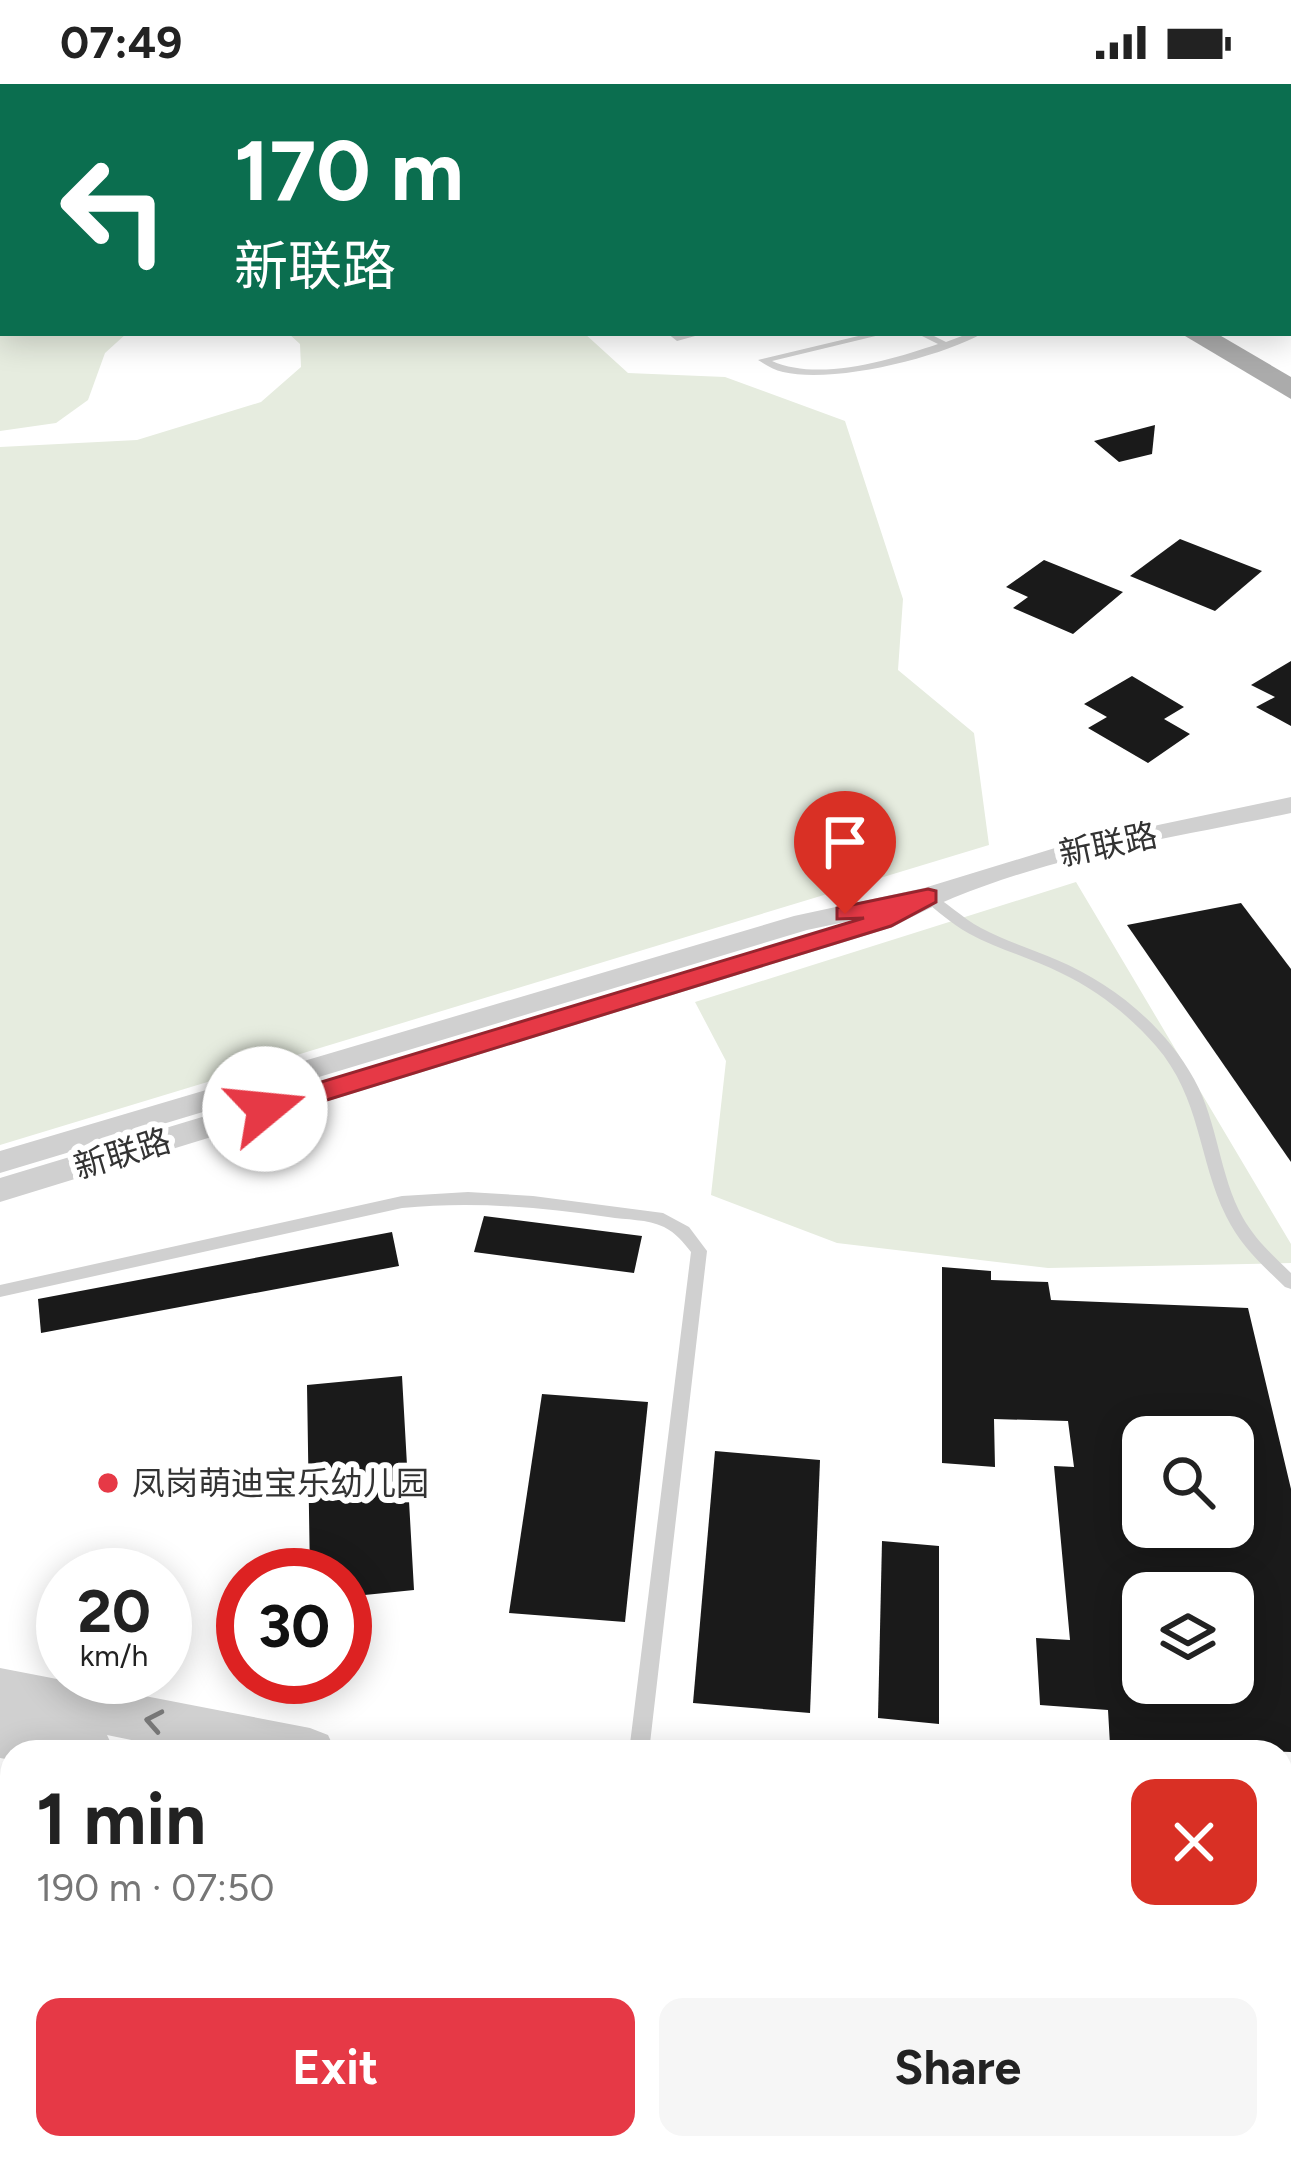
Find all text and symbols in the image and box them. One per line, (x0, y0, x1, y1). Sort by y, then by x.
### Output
text: 07:49 (60, 15, 182, 69)
text: 170 m (234, 120, 464, 221)
icon: left (36, 132, 192, 288)
text: 新联路 (234, 234, 396, 299)
pin (794, 791, 896, 914)
icon: arrive (812, 809, 878, 875)
street label: 新联路 (1056, 815, 1161, 874)
position arrow (202, 1046, 328, 1172)
street label: 新联路 (69, 1120, 175, 1187)
map controls (1122, 1416, 1254, 1704)
button: search (1122, 1416, 1254, 1548)
place label: 凤岗萌迪宝乐幼儿园 (132, 1464, 429, 1503)
marker: 凤岗萌迪宝乐幼儿园 (95, 1470, 121, 1496)
speed limit sign: 30 (216, 1548, 372, 1704)
button: layers (1122, 1572, 1254, 1704)
text: 20 (77, 1575, 151, 1647)
text: km/h (80, 1637, 148, 1674)
one-way arrow (144, 1709, 164, 1735)
text: 1 min (36, 1776, 206, 1862)
button: close (1131, 1779, 1257, 1905)
text: 190 m · 07:50 (36, 1864, 274, 1911)
button: Exit (36, 1998, 635, 2136)
button: Share (659, 1998, 1257, 2136)

